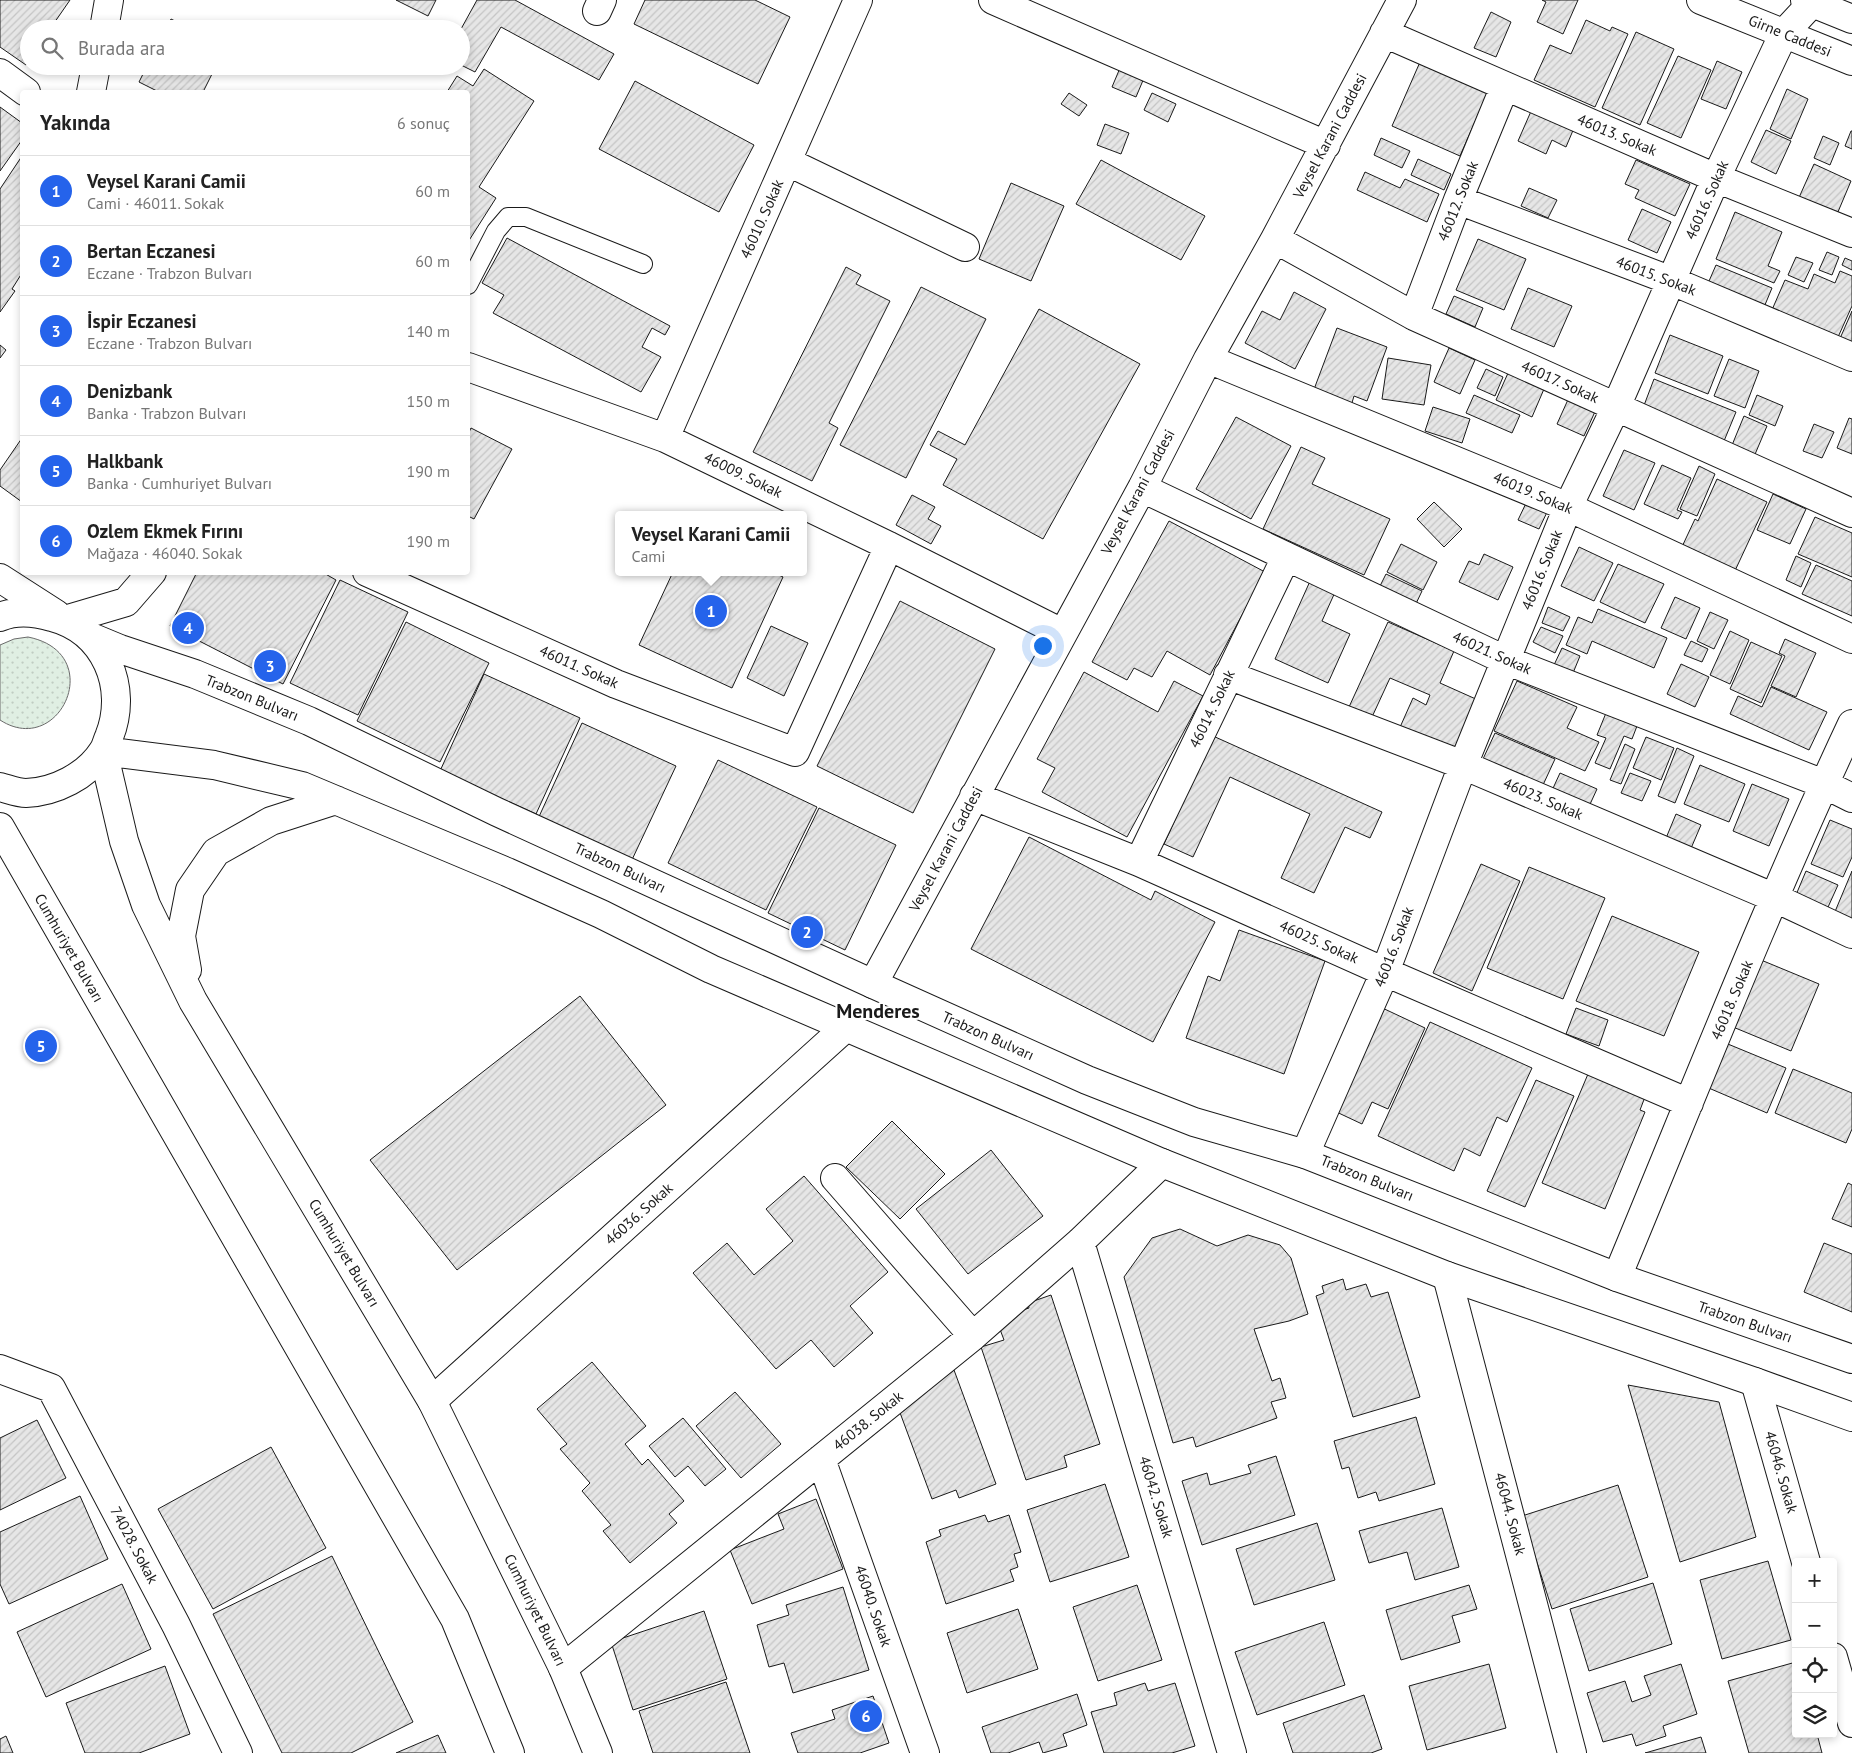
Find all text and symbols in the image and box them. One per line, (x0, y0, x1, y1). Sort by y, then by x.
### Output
street label: Girne Caddesi (1746, 10, 1835, 61)
search box (20, 20, 470, 75)
icon: search (38, 34, 66, 62)
text: Burada ara (78, 36, 165, 60)
street label: Veysel Karani Caddesi (1288, 70, 1371, 202)
text: Yakında (40, 109, 110, 136)
street label: 46013. Sokak (1574, 109, 1661, 160)
text: 6 sonuç (397, 113, 450, 133)
street label: 46016. Sokak (1681, 156, 1733, 242)
street label: 46012. Sokak (1433, 157, 1483, 244)
text: Veysel Karani Camii (87, 169, 246, 193)
street label: 46010. Sokak (736, 175, 788, 261)
text: 1 (51, 181, 61, 201)
text: 60 m (415, 181, 450, 201)
text: Cami · 46011. Sokak (87, 193, 224, 213)
text: Bertan Eczanesi (87, 239, 216, 263)
text: 2 (51, 251, 61, 271)
text: 60 m (415, 251, 450, 271)
street label: 46015. Sokak (1613, 251, 1700, 300)
text: Eczane · Trabzon Bulvarı (87, 263, 252, 283)
text: İspir Eczanesi (87, 309, 197, 333)
text: 3 (51, 321, 61, 341)
text: 140 m (407, 321, 450, 341)
text: Eczane · Trabzon Bulvarı (87, 333, 252, 353)
street label: 46017. Sokak (1518, 356, 1603, 407)
text: Denizbank (87, 379, 172, 403)
text: 4 (51, 391, 61, 411)
text: 150 m (407, 391, 450, 411)
text: Banka · Trabzon Bulvarı (87, 403, 246, 423)
street label: Veysel Karani Caddesi (1096, 426, 1179, 558)
street label: 46009. Sokak (701, 447, 786, 502)
text: Halkbank (87, 449, 163, 473)
text: 5 (51, 461, 61, 481)
text: 190 m (407, 461, 450, 481)
street label: 46019. Sokak (1490, 467, 1577, 518)
text: Banka · Cumhuriyet Bulvarı (87, 473, 272, 493)
popup (615, 511, 807, 576)
text: Ozlem Ekmek Fırını (87, 519, 243, 543)
text: Veysel Karani Camii (632, 522, 790, 546)
street label: 46016. Sokak (1517, 526, 1567, 613)
text: 6 (51, 531, 61, 551)
text: 190 m (407, 531, 450, 551)
text: Mağaza · 46040. Sokak (87, 543, 242, 563)
text: Cami (632, 546, 666, 566)
pin: 1 (695, 592, 727, 630)
pin: 4 (172, 609, 204, 647)
street label: 46021. Sokak (1450, 627, 1536, 679)
your location (1030, 633, 1056, 659)
street label: 46011. Sokak (537, 641, 623, 693)
pin: 3 (254, 647, 286, 685)
street label: 46014. Sokak (1184, 666, 1239, 751)
street label: Trabzon Bulvarı (203, 670, 302, 725)
street label: 46023. Sokak (1500, 773, 1587, 824)
street label: Veysel Karani Caddesi (904, 783, 987, 915)
street label: Trabzon Bulvarı (571, 838, 669, 897)
street label: Cumhuriyet Bulvarı (31, 890, 108, 1006)
street label: 46016. Sokak (1369, 903, 1418, 990)
pin: 2 (791, 913, 823, 951)
street label: 46025. Sokak (1277, 916, 1363, 968)
street label: 46018. Sokak (1706, 956, 1757, 1043)
district label: Menderes (836, 998, 920, 1024)
street label: Trabzon Bulvarı (939, 1007, 1037, 1064)
pin: 5 (25, 1027, 57, 1065)
street label: Trabzon Bulvarı (1318, 1150, 1417, 1205)
street label: 46036. Sokak (601, 1178, 677, 1249)
street label: Cumhuriyet Bulvarı (305, 1195, 384, 1310)
street label: Trabzon Bulvarı (1695, 1296, 1795, 1347)
street label: 46038. Sokak (829, 1386, 907, 1455)
street label: 46046. Sokak (1761, 1429, 1803, 1516)
street label: 46042. Sokak (1135, 1454, 1178, 1541)
street label: 46044. Sokak (1490, 1470, 1531, 1558)
street label: 74028. Sokak (106, 1503, 163, 1587)
street label: Cumhuriyet Bulvarı (500, 1551, 571, 1669)
map controls (1792, 1558, 1837, 1738)
button: + (1792, 1558, 1837, 1603)
street label: 46040. Sokak (851, 1563, 897, 1650)
button: − (1792, 1603, 1837, 1648)
button: locate (1792, 1648, 1837, 1693)
button: layers (1792, 1693, 1837, 1738)
pin: 6 (850, 1697, 882, 1735)

